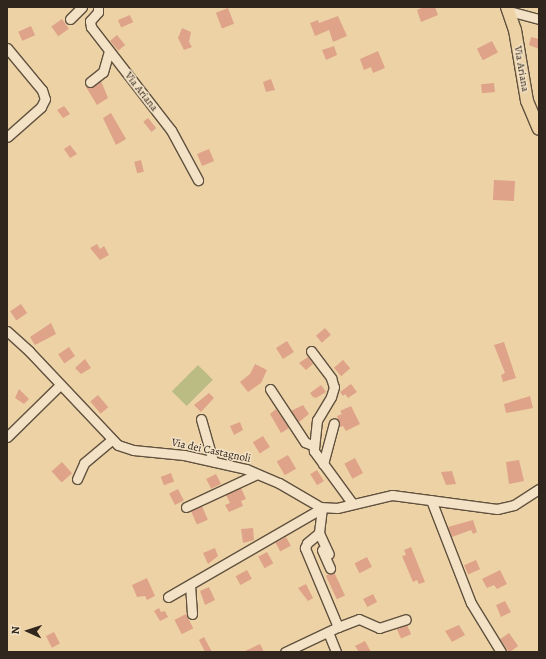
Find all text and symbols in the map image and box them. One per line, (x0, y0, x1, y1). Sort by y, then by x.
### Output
street label: Via Ariana (510, 45, 532, 93)
street label: Via Ariana (121, 70, 161, 114)
street label: Via dei Castagnoli (170, 436, 252, 466)
north arrow (8, 611, 48, 651)
text: N (8, 626, 23, 635)

